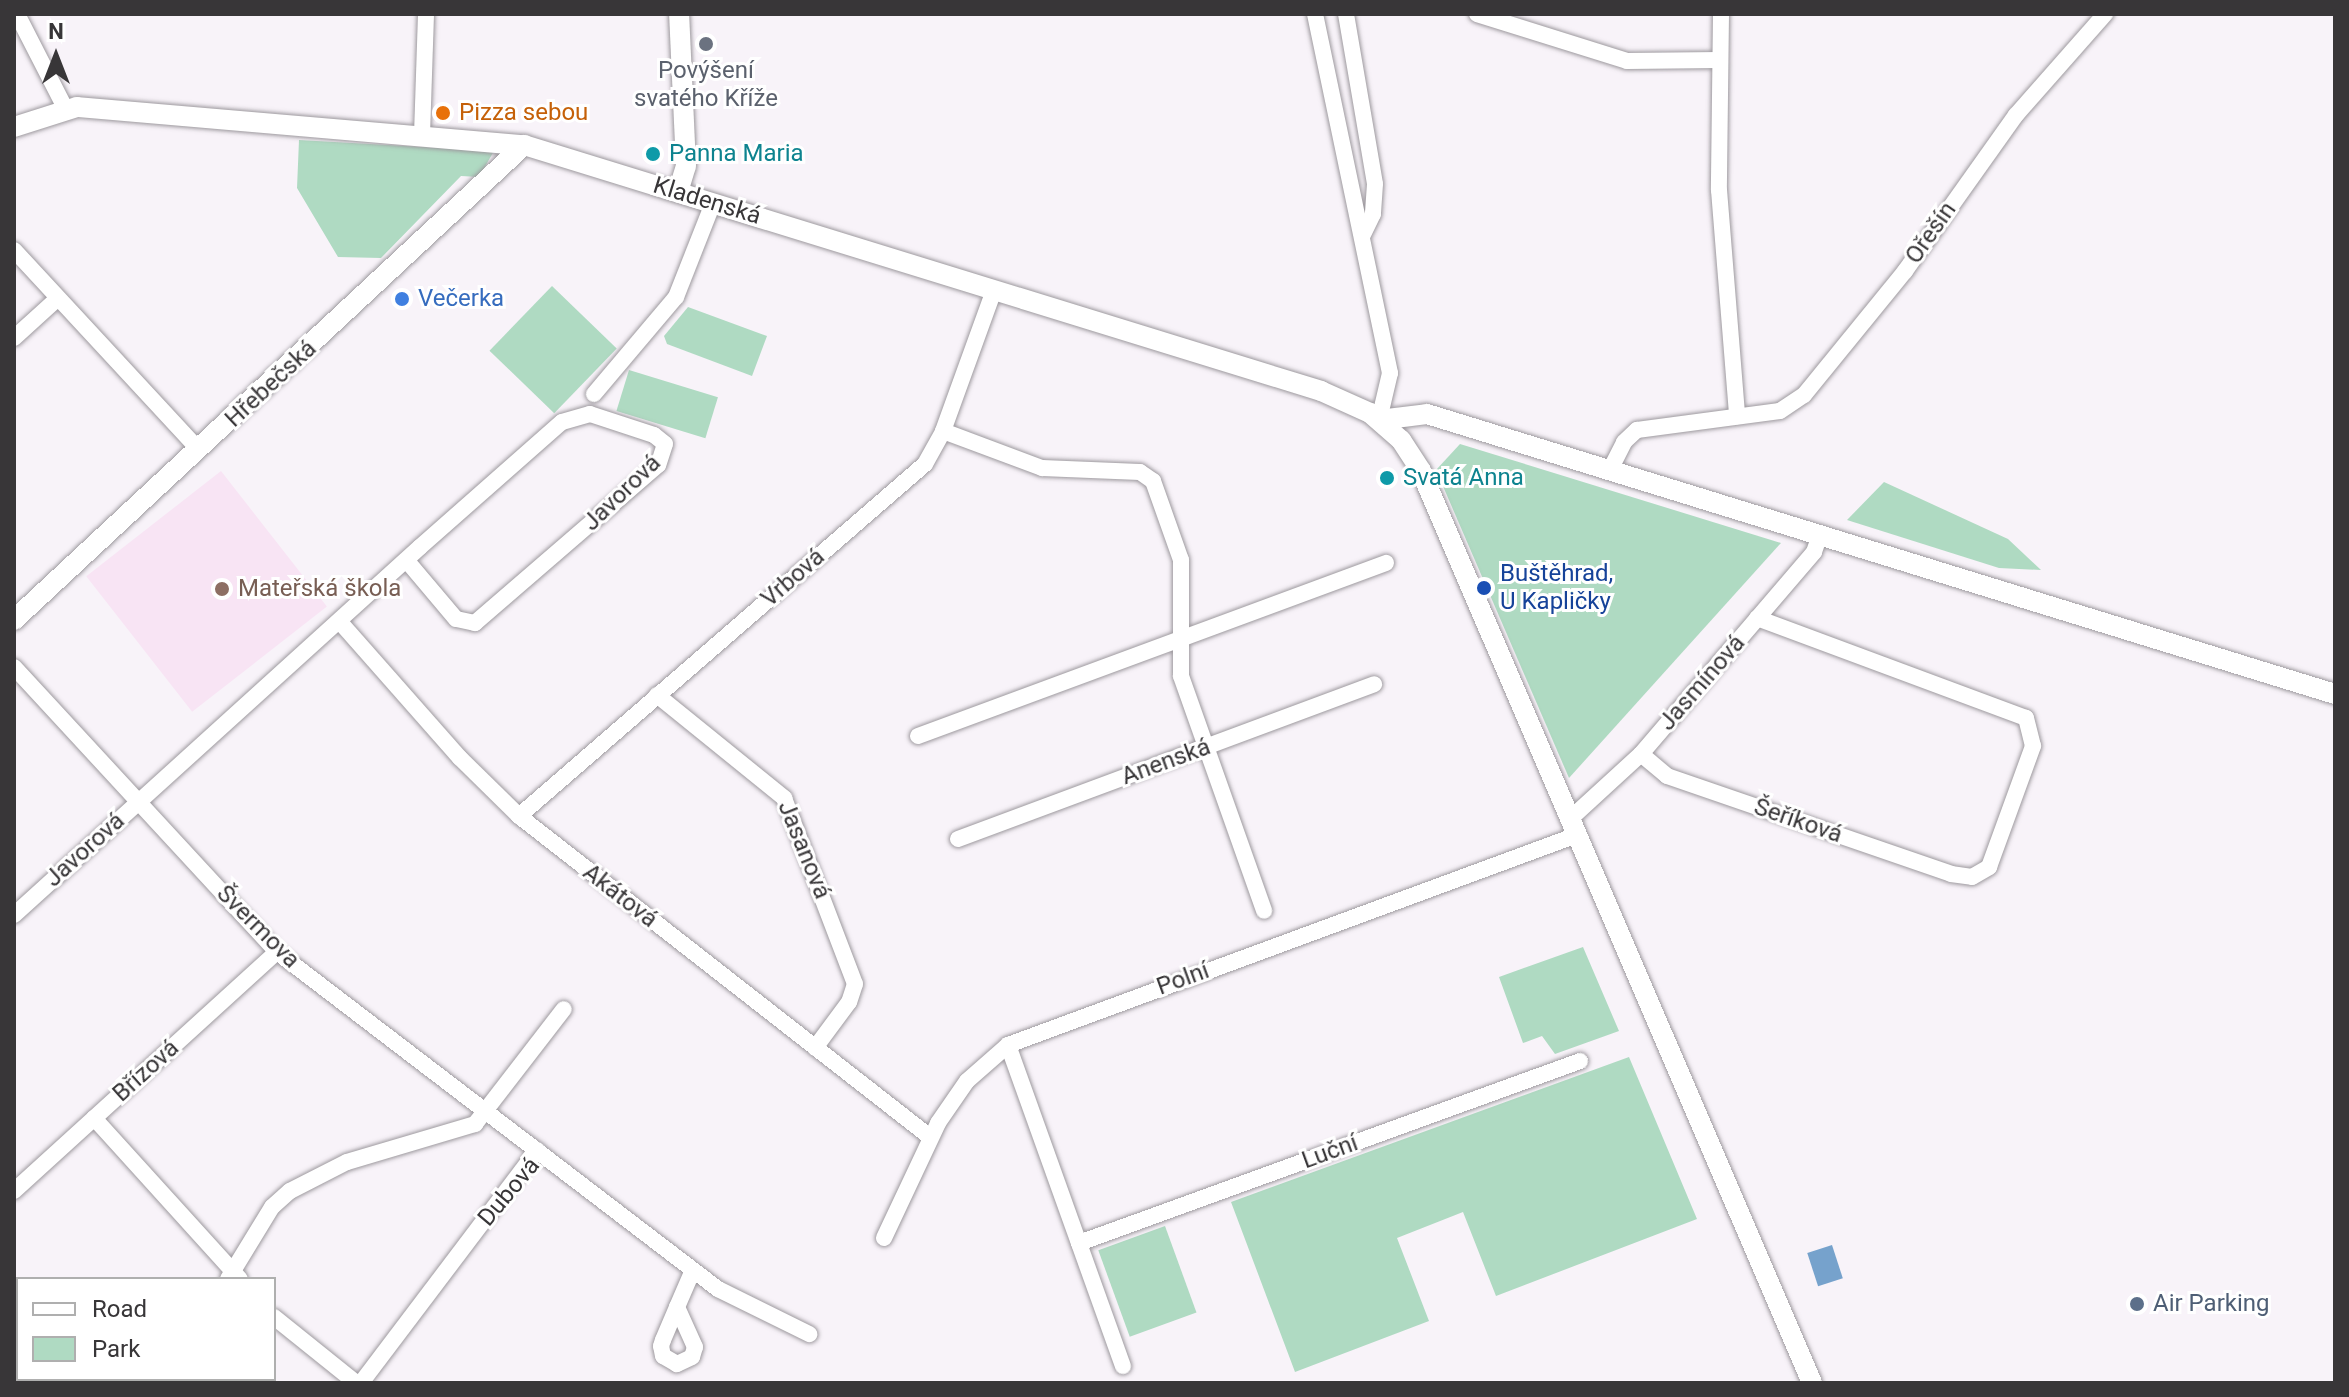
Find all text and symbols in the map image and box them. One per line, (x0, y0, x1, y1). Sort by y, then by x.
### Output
north arrow (16, 16, 96, 96)
text: N (48, 19, 64, 44)
marker: Povýšení svatého Kříže (697, 35, 715, 53)
place label: Povýšení svatého Kříže (634, 57, 778, 113)
place label: Pizza sebou (459, 99, 588, 127)
marker: Pizza sebou (434, 104, 452, 122)
place label: Panna Maria (669, 140, 804, 168)
marker: Panna Maria (644, 145, 662, 163)
street label: Kladenská (650, 171, 764, 231)
street label: Ořešín (1899, 197, 1963, 269)
place label: Večerka (418, 285, 504, 313)
marker: Večerka (393, 290, 411, 308)
street label: Hřebečská (219, 335, 323, 433)
street label: Javorová (577, 449, 667, 537)
place label: Svatá Anna (1403, 464, 1524, 492)
marker: Svatá Anna (1378, 469, 1396, 487)
street label: Vrbová (755, 543, 831, 613)
place label: Buštěhrad, U Kapličky (1500, 560, 1613, 616)
place label: Mateřská škola (238, 575, 401, 603)
marker: Buštěhrad, U Kapličky (1475, 579, 1493, 597)
marker: Mateřská škola (213, 580, 231, 598)
street label: Jasmínová (1653, 629, 1751, 737)
street label: Anenská (1118, 733, 1214, 791)
street label: Šeříková (1750, 793, 1846, 849)
street label: Jasanová (771, 797, 837, 903)
street label: Javorová (39, 807, 131, 893)
street label: Akátová (577, 858, 663, 934)
street label: Švermova (210, 879, 306, 975)
street label: Polní (1153, 956, 1213, 1002)
street label: Břízová (107, 1034, 185, 1108)
street label: Luční (1298, 1129, 1362, 1175)
street label: Dubová (472, 1152, 546, 1232)
legend (16, 1277, 276, 1381)
place label: Air Parking (2153, 1290, 2270, 1318)
text: Road (92, 1295, 147, 1323)
marker: Air Parking (2128, 1295, 2146, 1313)
text: Park (92, 1335, 140, 1363)

